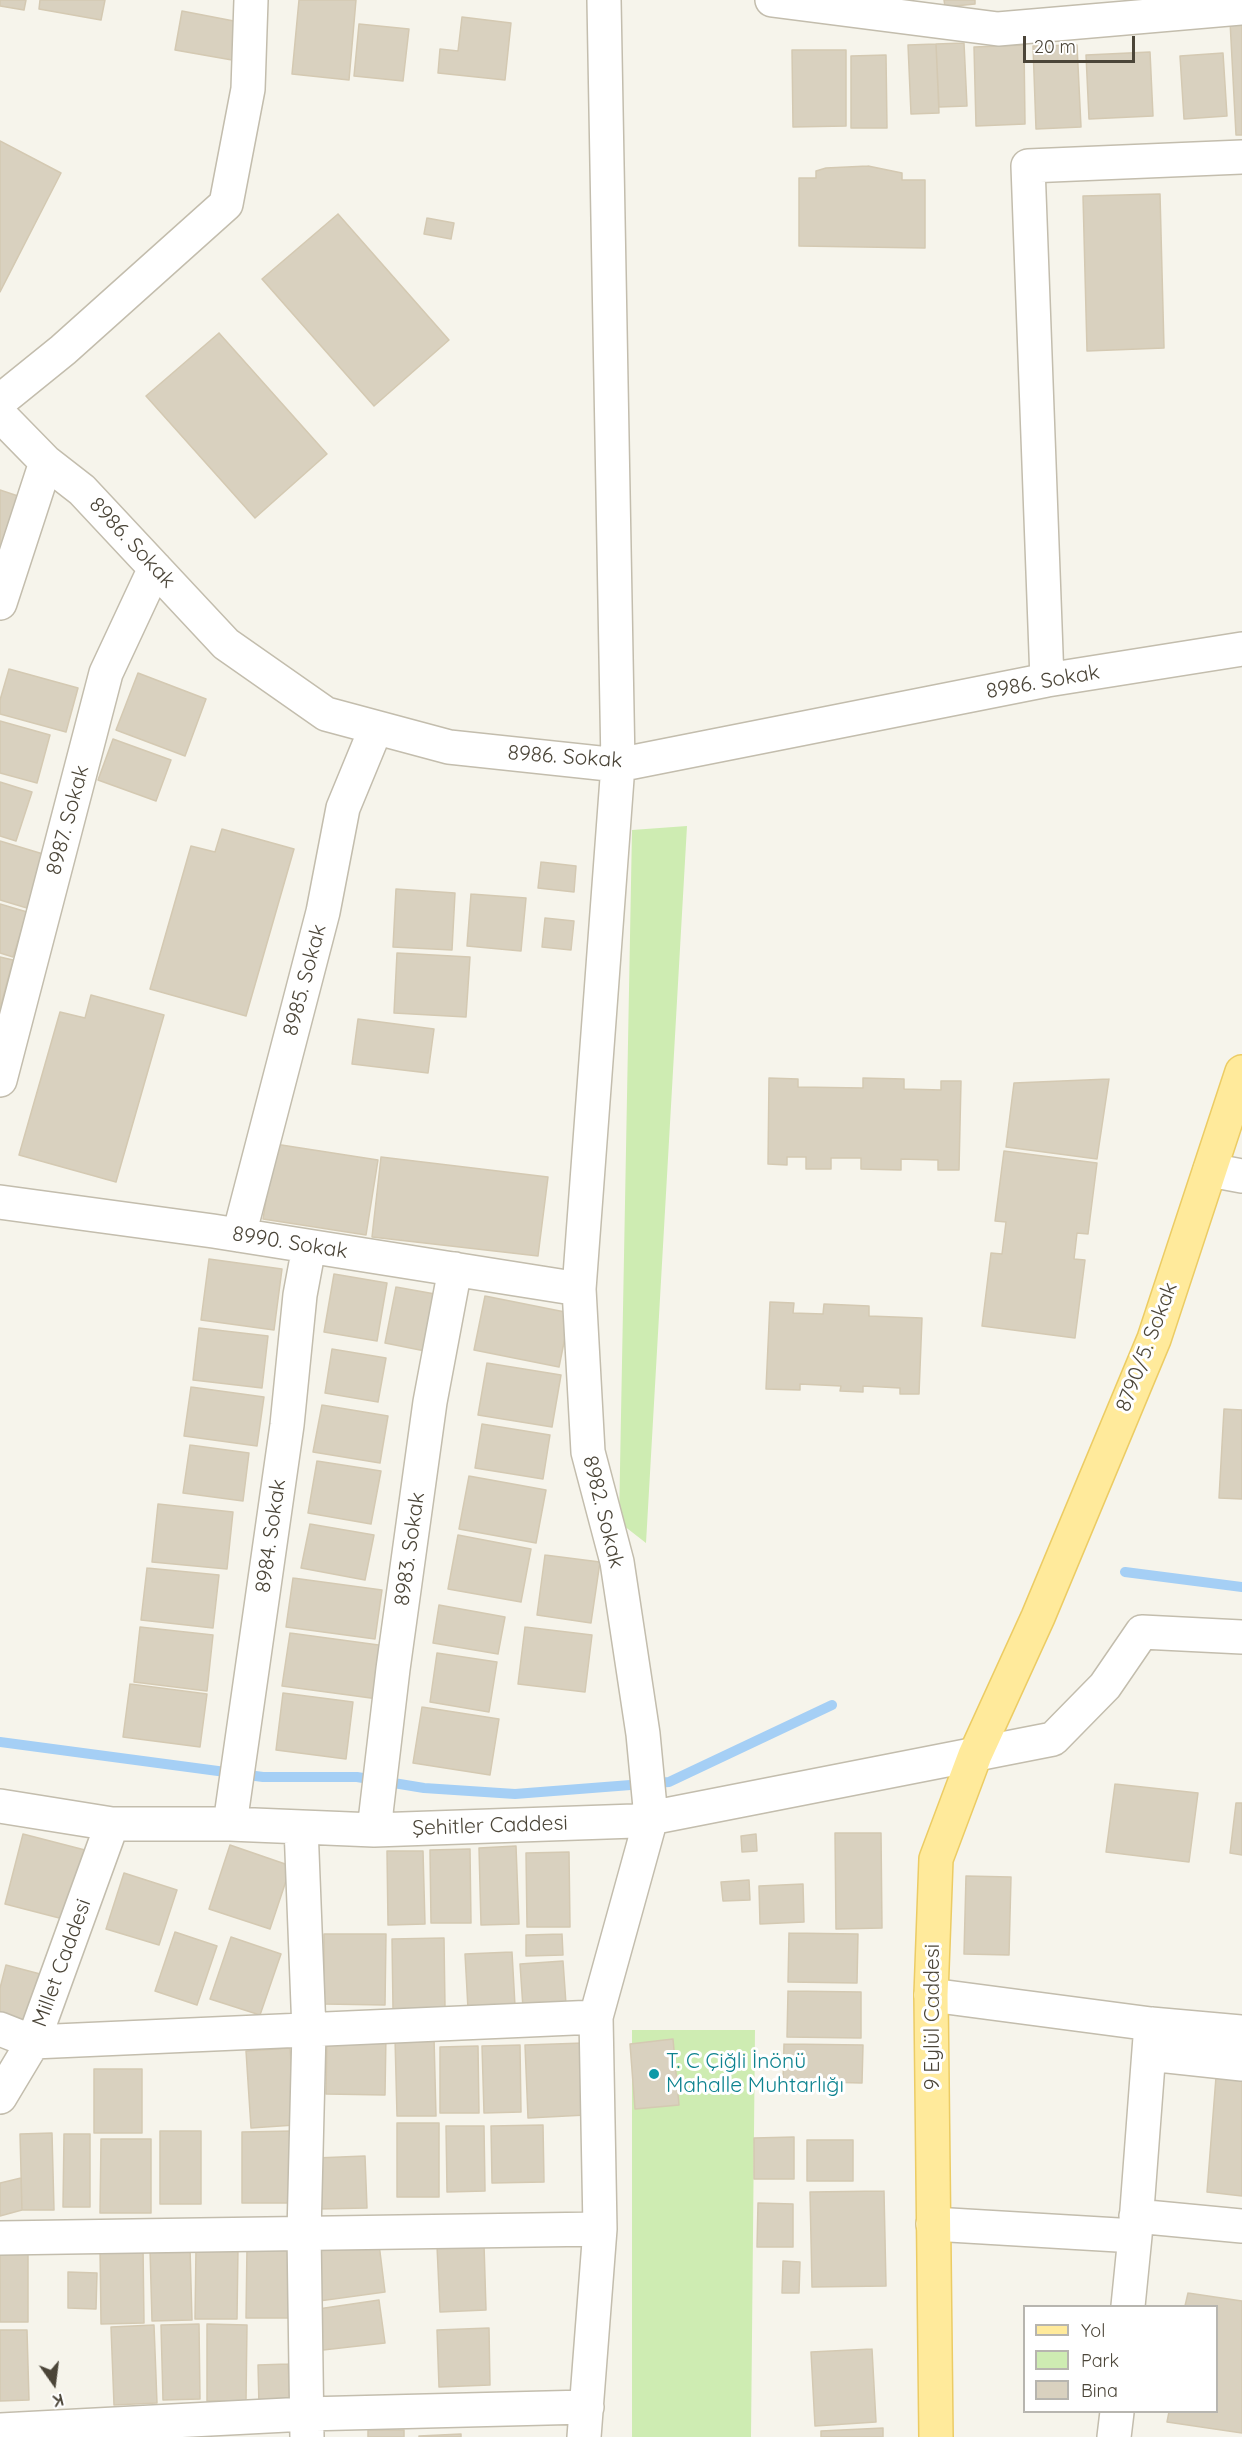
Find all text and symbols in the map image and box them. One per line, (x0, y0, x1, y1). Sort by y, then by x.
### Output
scale bar (1026, 24, 1138, 62)
text: 20 m (1034, 35, 1076, 58)
street label: 8986. Sokak (84, 492, 180, 594)
street label: 8986. Sokak (984, 660, 1102, 704)
street label: 8986. Sokak (507, 740, 623, 774)
street label: 8987. Sokak (41, 762, 95, 878)
street label: 8985. Sokak (278, 921, 332, 1039)
street label: 8990. Sokak (231, 1221, 349, 1265)
street label: 8790/5. Sokak (1111, 1279, 1183, 1415)
street label: 8982. Sokak (577, 1453, 629, 1571)
street label: 8984. Sokak (251, 1478, 291, 1594)
street label: 8983. Sokak (390, 1491, 430, 1607)
street label: Şehitler Caddesi (412, 1811, 568, 1841)
street label: Millet Caddesi (27, 1896, 97, 2030)
street label: 9 Eylül Caddesi (920, 1944, 946, 2090)
place label: T. C Çiğli İnönü Mahalle Muhtarlığı (666, 2049, 844, 2099)
marker: T. C Çiğli İnönü Mahalle Muhtarlığı (647, 2067, 661, 2081)
legend (1023, 2305, 1218, 2413)
text: Yol (1081, 2319, 1105, 2342)
text: Park (1081, 2349, 1119, 2372)
north arrow (24, 2353, 84, 2413)
text: Bina (1081, 2379, 1118, 2402)
text: K (51, 2389, 66, 2411)

